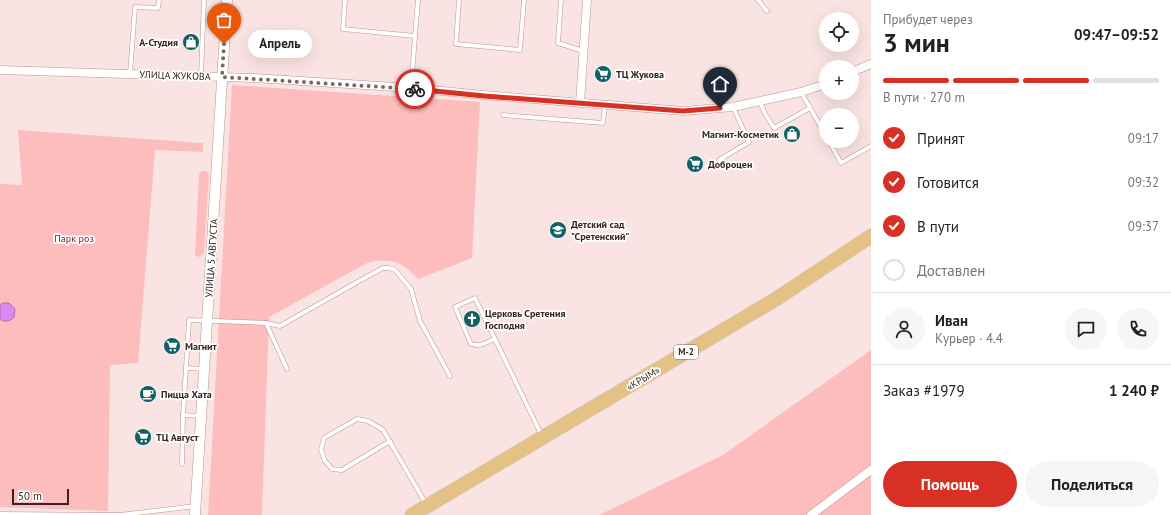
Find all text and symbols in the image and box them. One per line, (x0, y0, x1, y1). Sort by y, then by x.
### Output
pin (207, 3, 241, 44)
icon: bag (213, 9, 235, 31)
text: Прибудет через (883, 11, 973, 28)
map controls (819, 12, 859, 148)
button: locate (819, 12, 859, 52)
text: 09:47–09:52 (1074, 25, 1159, 44)
text: 3 мин (883, 26, 950, 59)
callout: Апрель (248, 30, 312, 58)
shop icon: А-Студия (181, 32, 201, 52)
text: Апрель (259, 35, 301, 52)
place label: А-Студия (139, 36, 178, 49)
button: + (819, 60, 859, 100)
supermarket icon: ТЦ Жукова (593, 64, 613, 84)
pin (703, 67, 737, 108)
street label: УЛИЦА ЖУКОВА (139, 68, 211, 83)
place label: ТЦ Жукова (616, 68, 664, 81)
courier (395, 69, 435, 109)
icon: home (709, 73, 731, 95)
icon: bike (404, 78, 426, 100)
text: В пути · 270 m (883, 89, 965, 106)
button: − (819, 108, 859, 148)
shop icon: Магнит-Косметик (782, 124, 802, 144)
icon: check (883, 127, 905, 149)
place label: Магнит-Косметик (702, 128, 779, 141)
text: Принят (917, 129, 964, 148)
text: 09:17 (1128, 130, 1159, 147)
supermarket icon: Доброцен (685, 154, 705, 174)
place label: Доброцен (708, 158, 752, 171)
icon: check (883, 171, 905, 193)
text: Готовится (917, 173, 979, 192)
text: 09:32 (1128, 174, 1159, 191)
icon: check (883, 215, 905, 237)
text: В пути (917, 217, 959, 236)
street label: УЛИЦА 5 АВГУСТА (202, 218, 221, 298)
place label: Детский сад "Сретенский" (571, 218, 629, 243)
text: 09:37 (1128, 218, 1159, 235)
school or university icon: Детский сад "Сретенский" (548, 220, 568, 240)
park label: Парк роз (54, 232, 94, 245)
text: Доставлен (917, 261, 985, 280)
place label: Церковь Сретения Господня (485, 307, 565, 332)
button: person (883, 308, 925, 350)
button: chat (1065, 308, 1107, 350)
button: phone (1117, 308, 1159, 350)
church icon: Церковь Сретения Господня (462, 309, 482, 329)
text: Иван (935, 311, 968, 330)
text: Курьер · 4.4 (935, 330, 1003, 347)
supermarket icon: Магнит (162, 336, 182, 356)
place label: Магнит (185, 340, 218, 353)
road number: М-2 (674, 345, 698, 359)
street label: «КРЫМ» (624, 363, 663, 393)
text: Заказ #1979 (883, 381, 965, 400)
text: 1 240 ₽ (1109, 381, 1159, 400)
cafe icon: Пицца Хата (138, 384, 158, 404)
place label: Пицца Хата (161, 388, 212, 401)
supermarket icon: ТЦ Август (133, 427, 153, 447)
place label: ТЦ Август (156, 431, 199, 444)
button: Помощь (883, 461, 1017, 507)
button: Поделиться (1025, 461, 1159, 507)
scale bar (12, 487, 69, 506)
text: 50 m (18, 489, 42, 503)

